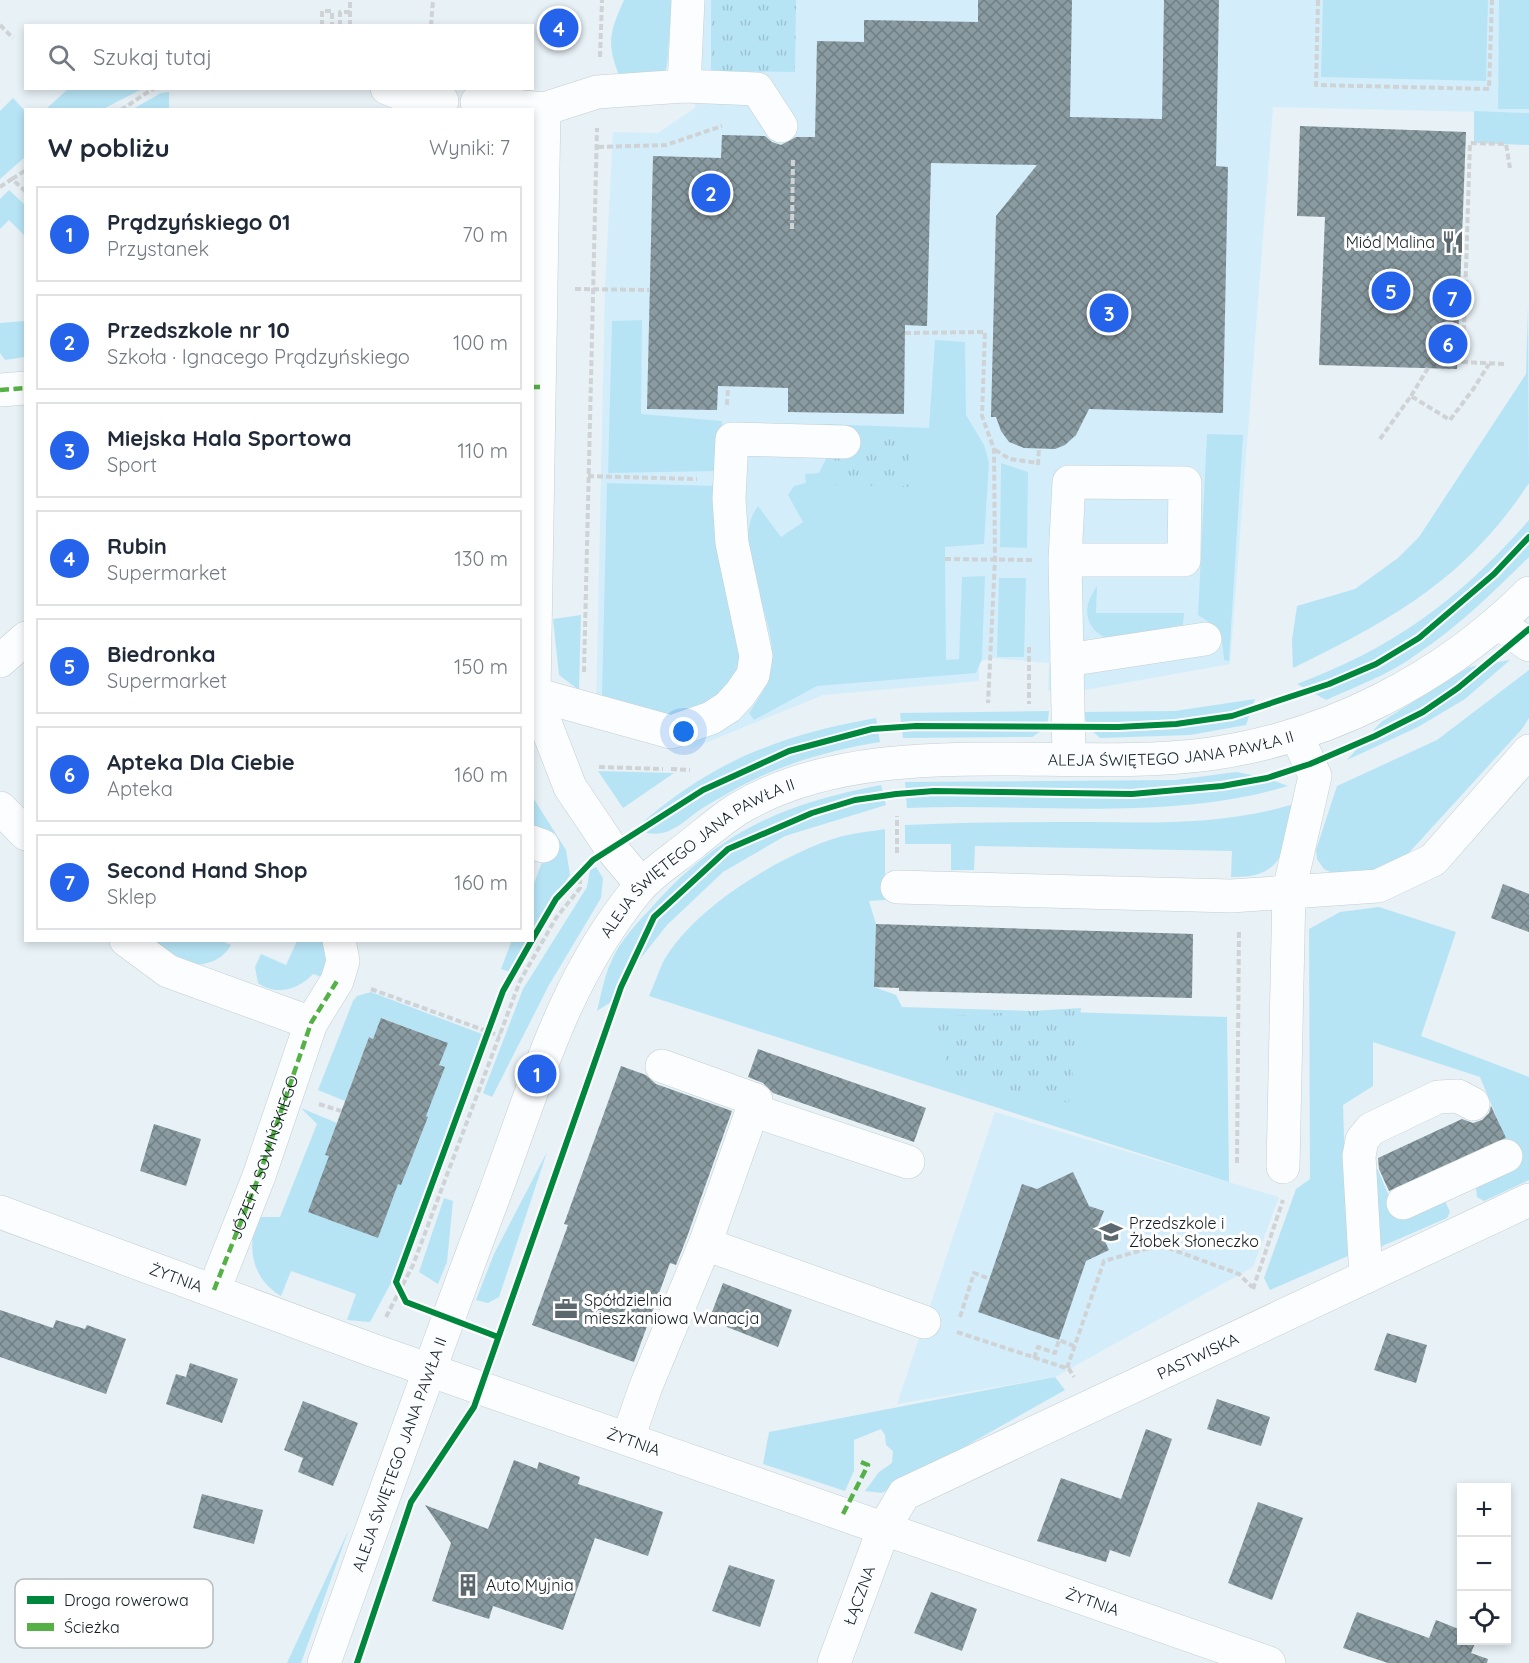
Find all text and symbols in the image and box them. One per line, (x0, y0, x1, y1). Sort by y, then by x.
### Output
pin: 4 (540, 6, 578, 51)
search box (24, 24, 534, 90)
icon: search (45, 41, 78, 74)
text: Szukaj tutaj (93, 43, 212, 71)
text: W pobliżu (48, 131, 170, 164)
text: Wyniki: 7 (429, 135, 510, 160)
pin: 2 (692, 170, 730, 216)
text: Prądzyńskiego 01 (107, 208, 291, 236)
text: 1 (66, 222, 73, 247)
text: 70 m (462, 222, 508, 247)
restaurant icon: Miód Malina (1440, 229, 1466, 255)
place label: Miód Malina (1346, 232, 1435, 252)
text: Przystanek (107, 236, 209, 261)
pin: 5 (1372, 268, 1410, 314)
pin: 7 (1432, 276, 1472, 320)
pin: 3 (1090, 290, 1128, 336)
text: Przedszkole nr 10 (107, 316, 290, 344)
pin: 6 (1428, 322, 1468, 366)
text: 2 (64, 330, 75, 355)
text: 100 m (453, 330, 508, 355)
text: Szkoła · Ignacego Prądzyńskiego (107, 344, 410, 369)
text: Miejska Hala Sportowa (107, 424, 351, 452)
text: 3 (64, 438, 75, 463)
text: 110 m (458, 438, 508, 463)
text: Sport (107, 452, 157, 477)
text: Rubin (107, 532, 167, 560)
text: 4 (64, 546, 75, 571)
text: 130 m (455, 546, 508, 571)
text: Supermarket (107, 560, 227, 585)
text: Biedronka (107, 640, 216, 668)
text: 5 (64, 654, 75, 679)
text: 150 m (454, 654, 508, 679)
text: Supermarket (107, 668, 227, 693)
your location (669, 717, 698, 746)
street label: ALEJA ŚWIĘTEGO JANA PAWŁA II (1048, 726, 1296, 770)
text: Apteka Dla Ciebie (107, 748, 295, 776)
text: 6 (64, 762, 75, 787)
text: 160 m (454, 762, 508, 787)
street label: ALEJA ŚWIĘTEGO JANA PAWŁA II (596, 774, 797, 941)
text: Apteka (107, 776, 173, 801)
text: Second Hand Shop (107, 856, 308, 884)
text: 7 (64, 870, 75, 895)
text: 160 m (454, 870, 508, 895)
text: Sklep (107, 884, 157, 909)
pin: 1 (518, 1052, 556, 1096)
street label: JÓZEFA SOWIŃSKIEGO (225, 1073, 303, 1242)
place label: Przedszkole i Żłobek Słoneczko (1129, 1213, 1259, 1251)
school or university icon: Przedszkole i Żłobek Słoneczko (1098, 1219, 1124, 1245)
street label: ŻYTNIA (147, 1258, 206, 1296)
place label: Spółdzielnia mieszkaniowa Wanacja (584, 1290, 759, 1328)
office icon: Spółdzielnia mieszkaniowa Wanacja (553, 1296, 579, 1322)
street label: PASTWISKA (1154, 1328, 1242, 1384)
street label: ALEJA ŚWIĘTEGO JANA PAWŁA II (348, 1334, 451, 1574)
street label: ŻYTNIA (604, 1423, 663, 1460)
map controls (1457, 1483, 1511, 1645)
button: + (1457, 1483, 1511, 1537)
button: − (1457, 1537, 1511, 1591)
street label: ŁĄCZNA (839, 1563, 879, 1628)
building icon: Auto Myjnia (455, 1572, 481, 1598)
place label: Auto Myjnia (486, 1575, 574, 1595)
legend (15, 1579, 213, 1648)
street label: ŻYTNIA (1063, 1583, 1122, 1620)
text: Droga rowerowa (64, 1590, 189, 1610)
button: locate (1457, 1591, 1511, 1645)
text: Ścieżka (64, 1617, 120, 1637)

